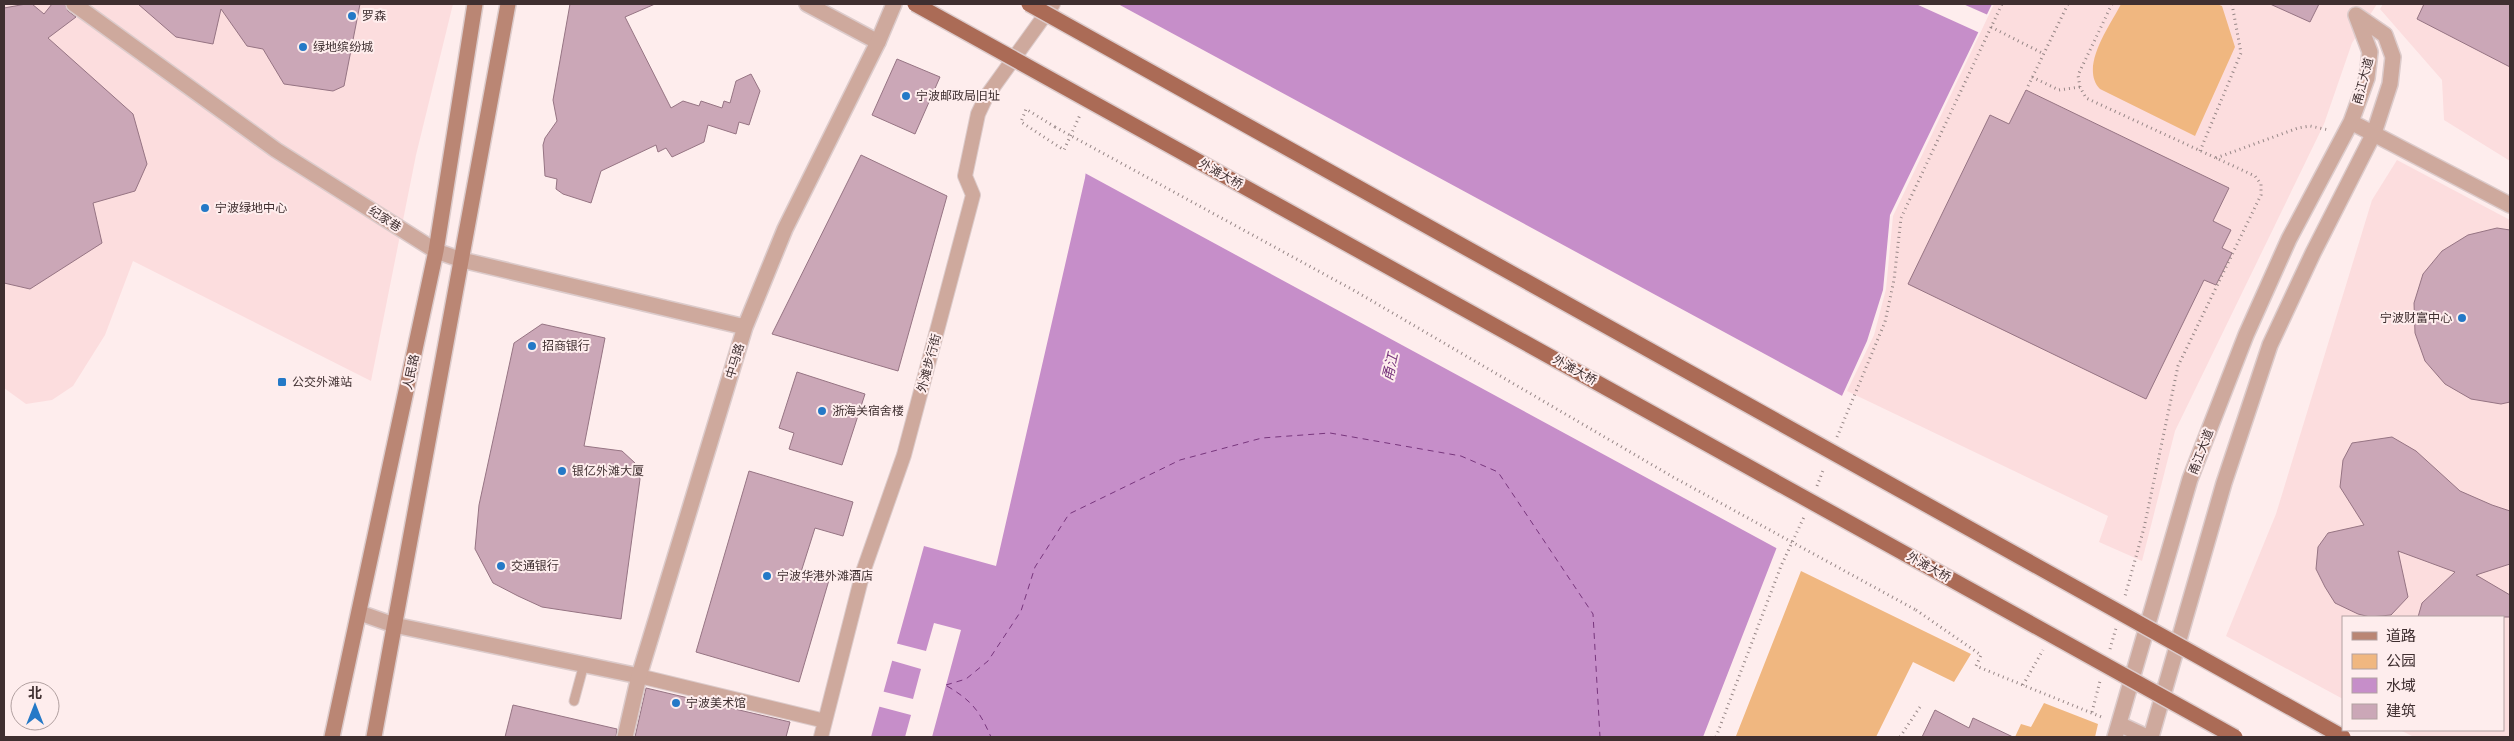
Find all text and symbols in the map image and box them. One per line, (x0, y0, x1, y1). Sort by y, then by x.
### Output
place label: 罗森 (362, 9, 386, 23)
marker: 罗森 (346, 10, 358, 22)
place label: 绿地缤纷城 (313, 40, 373, 54)
marker: 绿地缤纷城 (297, 41, 309, 53)
street label: 甬江大道 (2350, 56, 2376, 106)
place label: 宁波邮政局旧址 (916, 89, 1000, 103)
marker: 宁波邮政局旧址 (900, 90, 912, 102)
street label: 外滩大桥 (1197, 156, 1245, 192)
place label: 宁波绿地中心 (215, 201, 287, 215)
marker: 宁波绿地中心 (199, 202, 211, 214)
street label: 纪家巷 (366, 203, 404, 235)
place label: 宁波财富中心 (2380, 311, 2452, 325)
marker: 宁波财富中心 (2456, 312, 2468, 324)
street label: 外滩步行街 (914, 332, 944, 394)
place label: 招商银行 (542, 339, 590, 353)
marker: 招商银行 (526, 340, 538, 352)
street label: 中马路 (723, 342, 747, 380)
water label: 甬江 (1379, 350, 1402, 383)
street label: 外滩大桥 (1551, 352, 1599, 388)
street label: 人民路 (400, 353, 422, 391)
place label: 公交外滩站 (292, 375, 352, 389)
marker: 公交外滩站 (276, 376, 288, 388)
place label: 浙海关宿舍楼 (832, 404, 904, 418)
marker: 浙海关宿舍楼 (816, 405, 828, 417)
street label: 甬江大道 (2186, 427, 2216, 477)
place label: 银亿外滩大厦 (572, 464, 644, 478)
marker: 银亿外滩大厦 (556, 465, 568, 477)
street label: 外滩大桥 (1905, 549, 1953, 585)
place label: 交通银行 (511, 559, 559, 573)
marker: 交通银行 (495, 560, 507, 572)
place label: 宁波华港外滩酒店 (777, 569, 873, 583)
marker: 宁波华港外滩酒店 (761, 570, 773, 582)
legend (2342, 616, 2504, 731)
text: 道路 (2386, 627, 2416, 645)
text: 公园 (2386, 652, 2416, 670)
text: 水域 (2386, 677, 2416, 695)
north arrow (10, 681, 60, 731)
text: 北 (28, 685, 42, 702)
place label: 宁波美术馆 (686, 696, 746, 710)
marker: 宁波美术馆 (670, 697, 682, 709)
text: 建筑 (2386, 702, 2416, 720)

